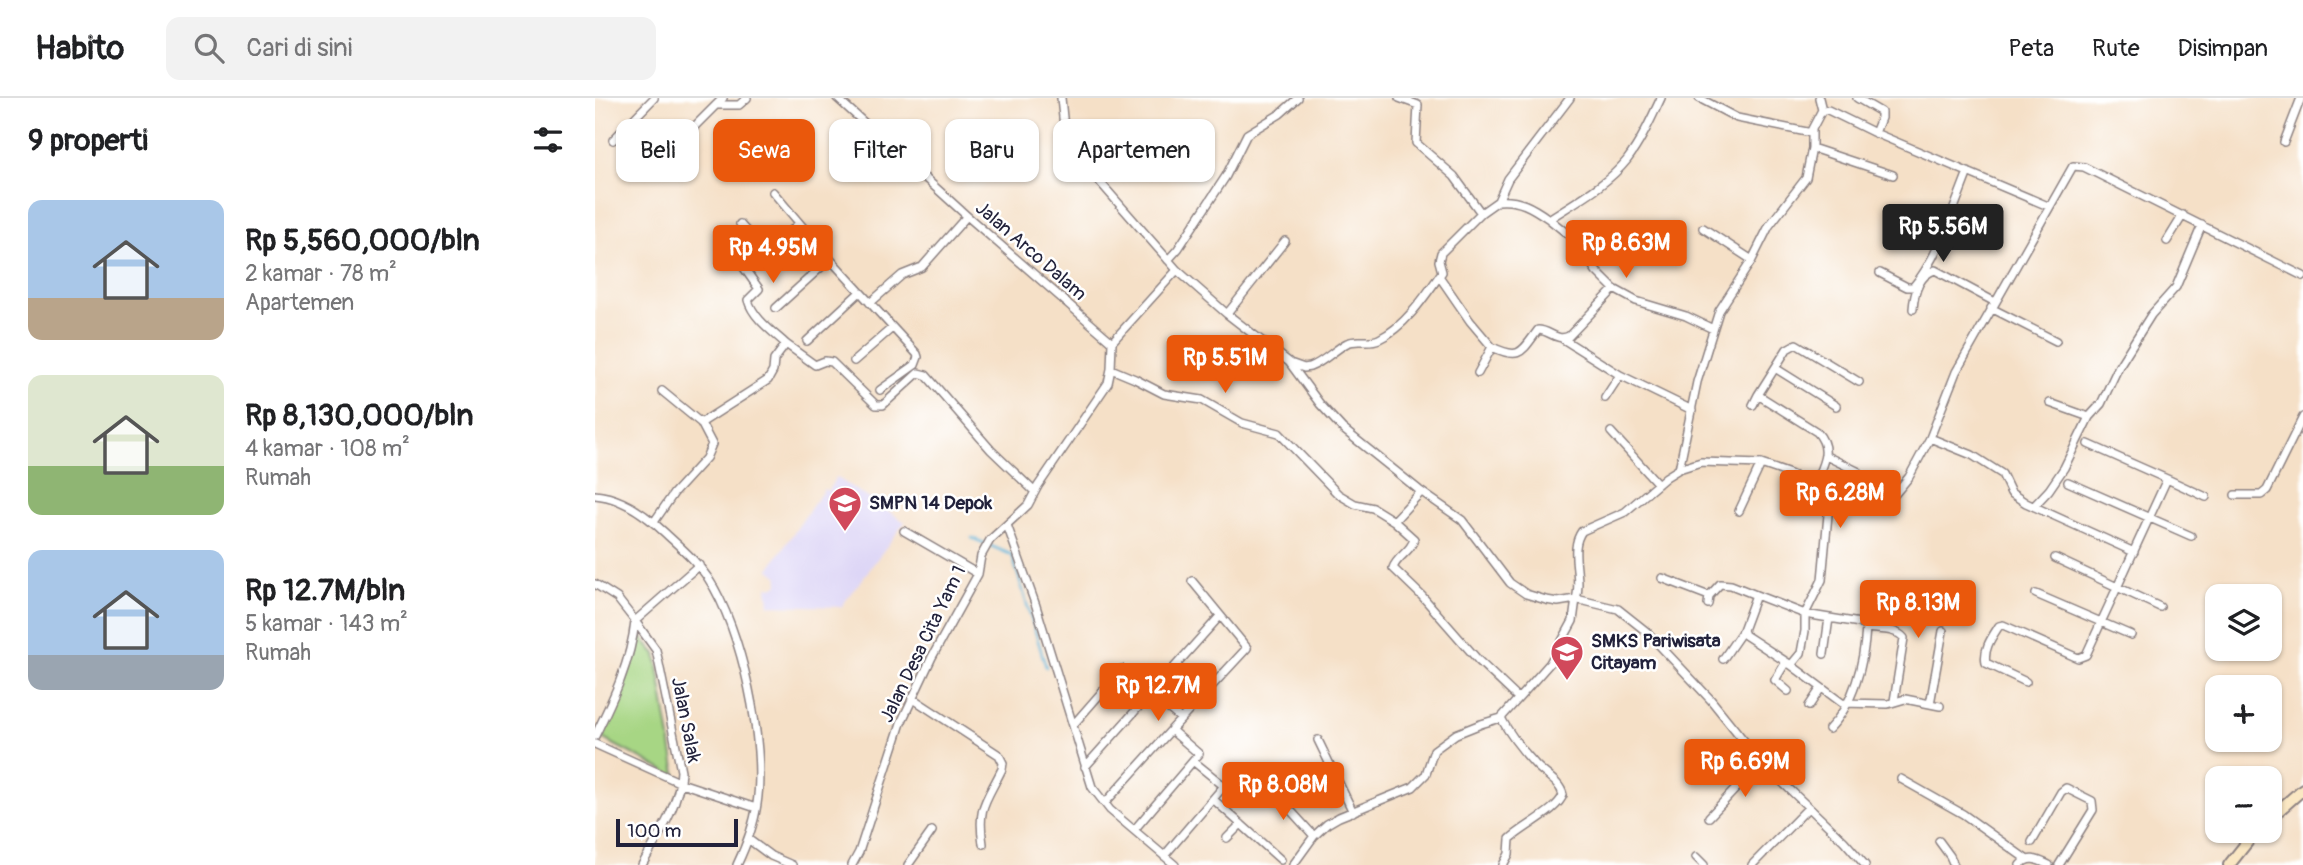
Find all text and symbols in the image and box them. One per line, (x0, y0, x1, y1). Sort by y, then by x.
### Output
search box (166, 17, 656, 80)
text: Habito (35, 28, 124, 69)
icon: search (190, 29, 228, 67)
text: Cari di sini (246, 32, 352, 64)
text: Peta (2008, 34, 2054, 63)
text: Rute (2092, 34, 2140, 63)
text: Disimpan (2178, 34, 2268, 63)
chip: Beli (616, 119, 699, 182)
chip: Sewa (713, 119, 815, 182)
chip: Filter (829, 119, 931, 182)
chip: Baru (945, 119, 1039, 182)
chip: Apartemen (1053, 119, 1215, 182)
icon: filters (529, 121, 567, 159)
text: 9 properti (28, 122, 148, 159)
street label: Jalan Arco Dalam (970, 196, 1092, 306)
pin: Rp 5.56M (1871, 204, 2015, 264)
text: Rp 5.56M (1898, 212, 1988, 241)
pin: Rp 8.63M (1554, 220, 1698, 280)
text: Rp 5,560,000/bln (245, 222, 480, 259)
pin: Rp 4.95M (701, 226, 845, 285)
icon: home (84, 228, 168, 312)
text: Rp 8.63M (1582, 228, 1670, 257)
text: Rp 4.95M (729, 233, 817, 262)
text: 2 kamar · 78 m² (245, 259, 397, 288)
text: Apartemen (245, 288, 354, 317)
pin: Rp 5.51M (1153, 336, 1297, 395)
text: Rp 5.51M (1183, 343, 1267, 372)
text: Rp 8,130,000/bln (245, 397, 473, 434)
icon: home (84, 403, 168, 487)
text: 4 kamar · 108 m² (245, 434, 410, 463)
text: Rumah (245, 463, 311, 492)
pin: Rp 6.28M (1768, 470, 1912, 530)
text: Rp 6.28M (1796, 478, 1884, 507)
school or university icon: SMPN 14 Depok (826, 484, 864, 533)
place label: SMPN 14 Depok (869, 491, 993, 515)
street label: Jalan Desa Cita Yam 1 (875, 562, 971, 726)
text: Rp 12.7M/bln (245, 572, 405, 609)
icon: home (84, 578, 168, 662)
pin: Rp 8.13M (1846, 580, 1990, 640)
map controls (2205, 584, 2282, 843)
button: layers (2205, 584, 2282, 661)
text: Rp 8.13M (1876, 588, 1960, 617)
text: 5 kamar · 143 m² (245, 609, 408, 638)
place label: SMKS Pariwisata Citayam (1591, 629, 1721, 675)
school or university icon: SMKS Pariwisata Citayam (1548, 633, 1586, 682)
text: Rumah (245, 638, 311, 667)
pin: Rp 12.7M (1086, 664, 1230, 723)
text: Rp 12.7M (1116, 671, 1200, 700)
street label: Jalan Salak (666, 675, 706, 765)
button: + (2205, 675, 2282, 752)
pin: Rp 6.69M (1673, 740, 1817, 799)
text: Rp 6.69M (1700, 747, 1790, 776)
pin: Rp 8.08M (1211, 762, 1355, 822)
button: − (2205, 766, 2282, 843)
text: Rp 8.08M (1238, 770, 1328, 799)
scale bar (616, 816, 739, 848)
text: 100 m (627, 819, 681, 843)

